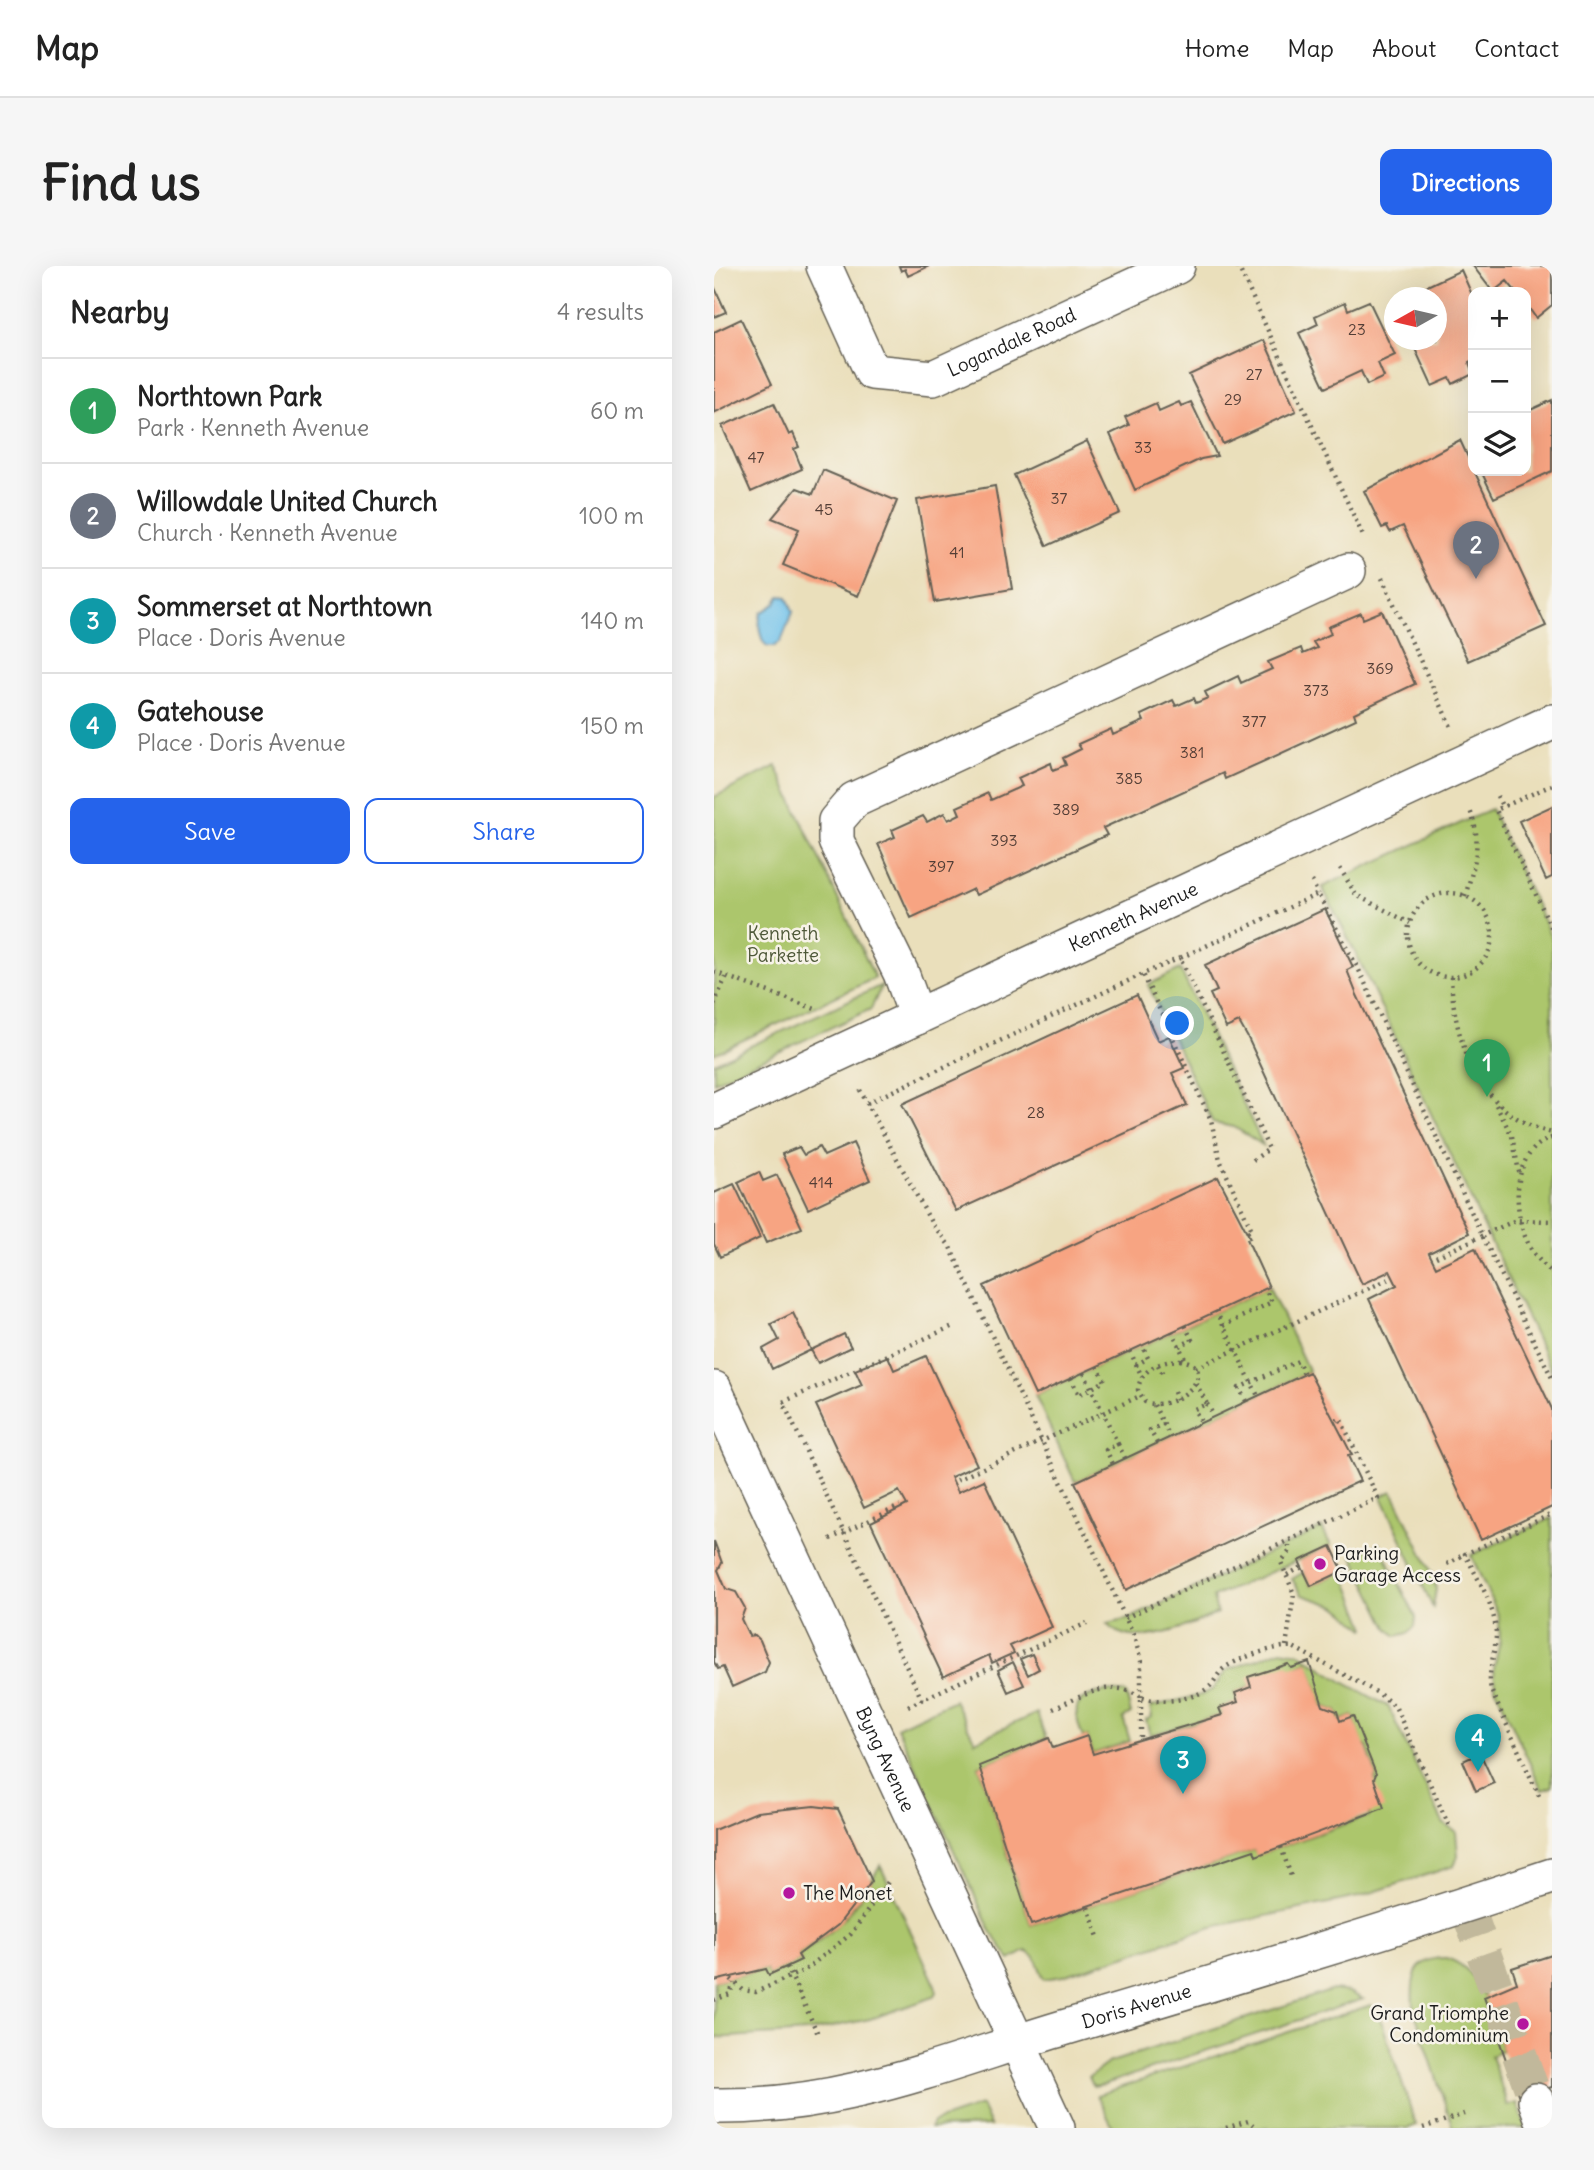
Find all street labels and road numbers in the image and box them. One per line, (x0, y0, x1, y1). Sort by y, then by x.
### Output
street label: Logandale Road (943, 302, 1080, 382)
street label: Kenneth Avenue (1065, 876, 1201, 957)
street label: Byng Avenue (851, 1703, 920, 1815)
street label: Doris Avenue (1079, 1978, 1194, 2034)

